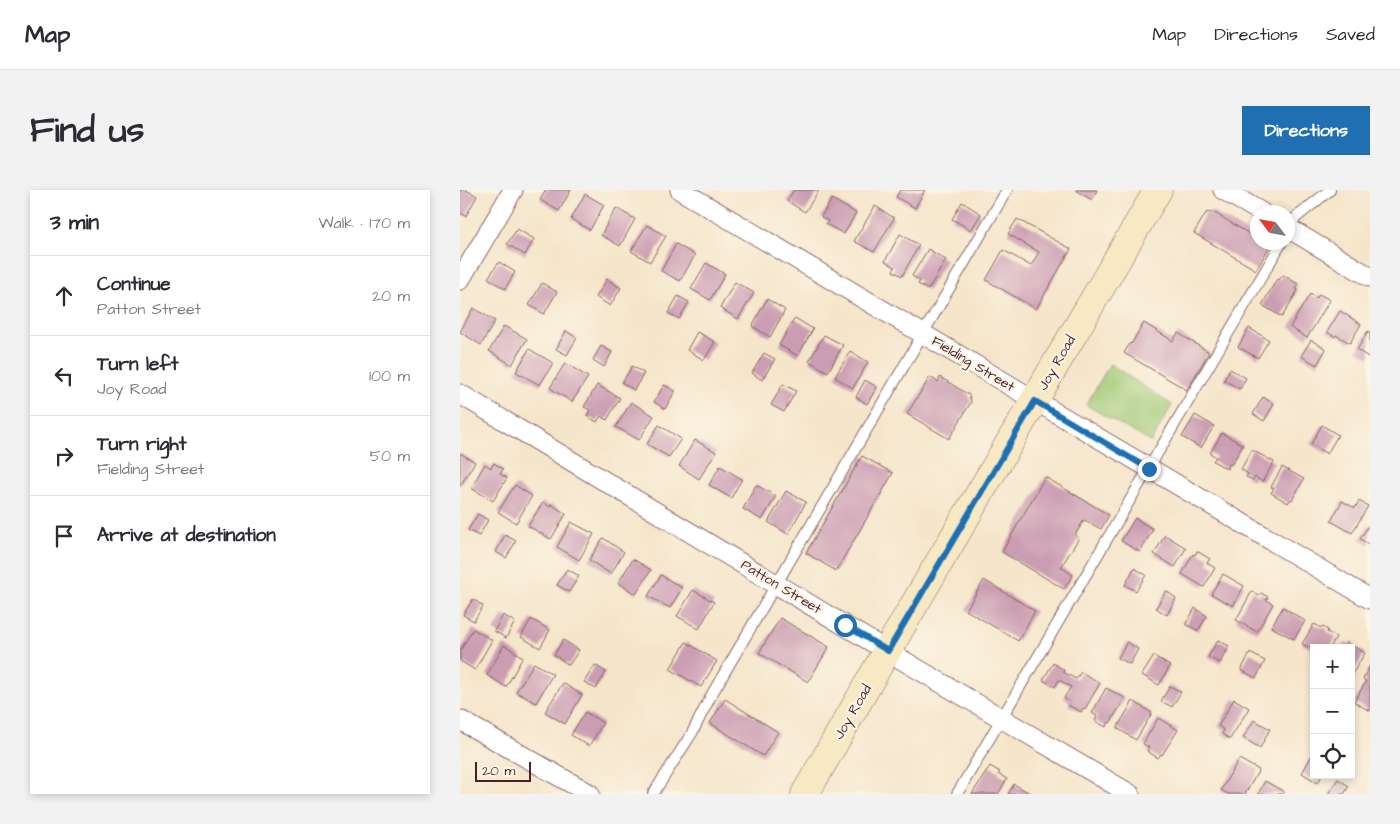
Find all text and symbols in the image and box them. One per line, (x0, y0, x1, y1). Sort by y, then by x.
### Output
text: Map (25, 18, 70, 52)
text: Map (1152, 22, 1186, 47)
text: Directions (1214, 22, 1298, 47)
text: Saved (1326, 22, 1375, 47)
text: Find us (30, 106, 144, 155)
button: Directions (1242, 106, 1370, 155)
north arrow (1250, 205, 1295, 250)
text: 3 min (50, 208, 99, 237)
text: Walk · 170 m (319, 212, 410, 234)
text: Continue (97, 271, 171, 298)
icon: ahead (50, 282, 78, 310)
text: 20 m (372, 285, 410, 307)
text: Patton Street (97, 298, 201, 320)
street label: Fielding Street (928, 331, 1019, 397)
street label: Joy Road (1033, 332, 1081, 394)
text: Turn left (97, 351, 178, 378)
icon: left (50, 362, 78, 390)
text: 100 m (369, 365, 410, 387)
text: Joy Road (97, 378, 166, 400)
text: Turn right (97, 431, 186, 458)
icon: right (50, 442, 78, 470)
text: 50 m (370, 445, 410, 467)
text: Fielding Street (97, 458, 204, 480)
route end (1138, 458, 1161, 481)
icon: arrive (50, 522, 78, 550)
text: Arrive at destination (97, 522, 276, 549)
street label: Patton Street (737, 555, 825, 619)
route start (834, 614, 857, 637)
map controls (1310, 644, 1355, 779)
button: + (1310, 644, 1355, 689)
street label: Joy Road (829, 681, 877, 743)
button: − (1310, 689, 1355, 734)
button: locate (1310, 734, 1355, 779)
scale bar (475, 759, 531, 782)
text: 20 m (482, 761, 515, 781)

